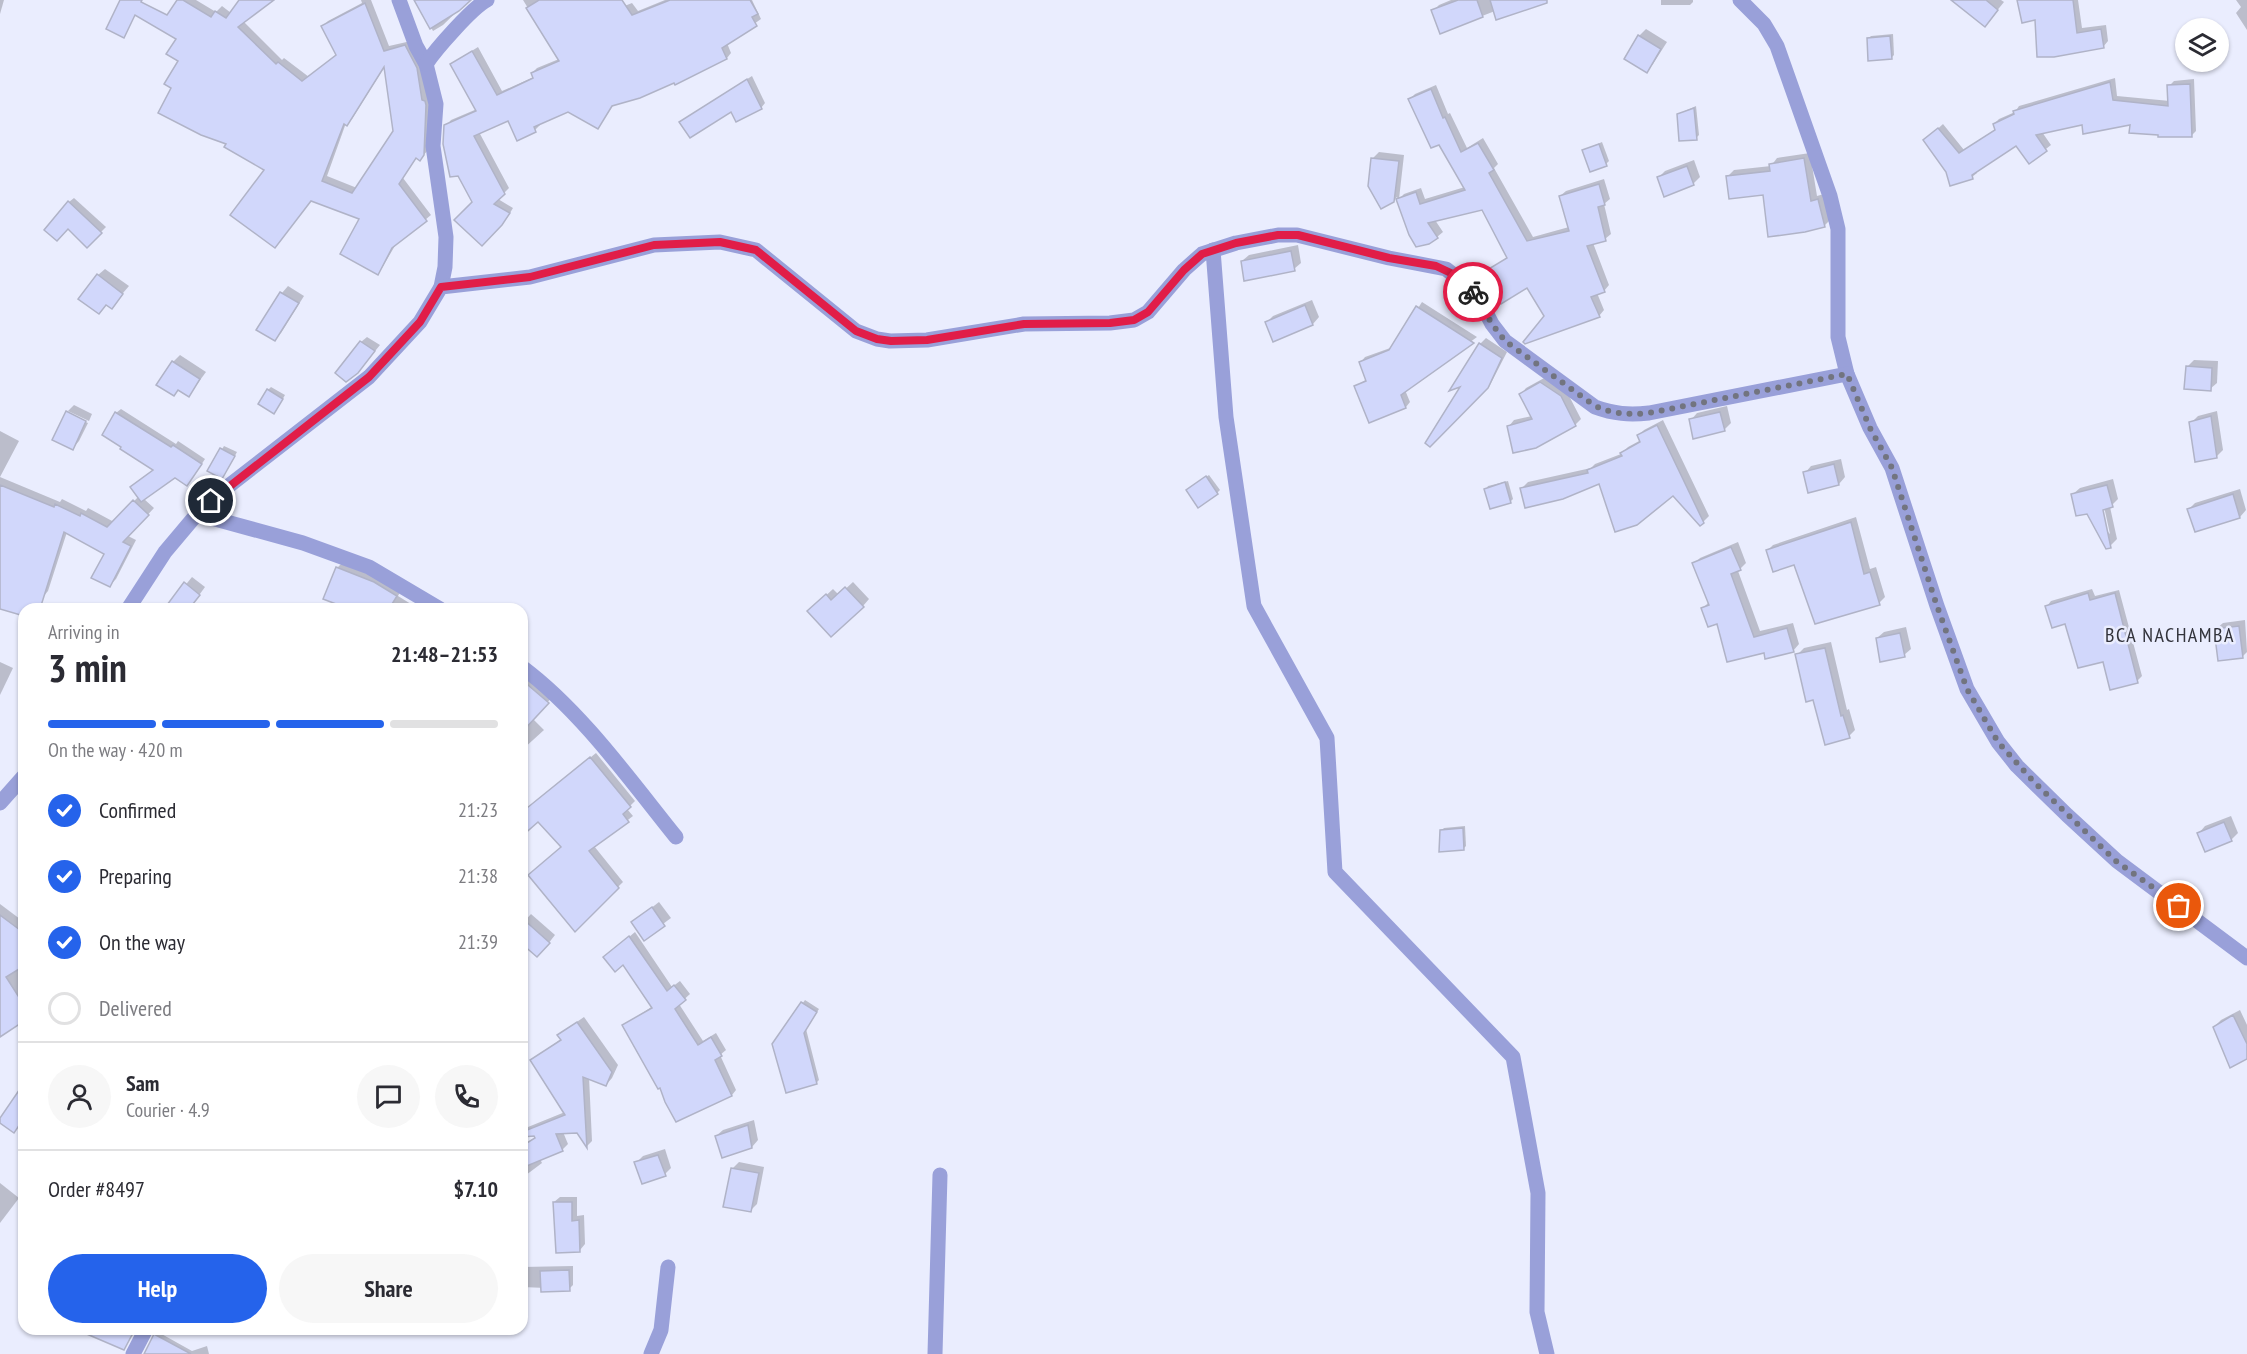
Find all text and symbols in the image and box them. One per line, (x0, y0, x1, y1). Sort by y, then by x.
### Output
map controls (2175, 18, 2229, 72)
button: layers (2175, 18, 2229, 72)
courier (1443, 262, 1503, 322)
icon: bike (1457, 276, 1490, 309)
pin (185, 475, 236, 526)
icon: home (194, 484, 227, 517)
text: Arriving in (48, 619, 120, 645)
district label: BCA NACHAMBA (2105, 622, 2235, 648)
text: 21:48–21:53 (391, 640, 498, 668)
text: 3 min (48, 642, 127, 693)
text: On the way · 420 m (48, 737, 183, 763)
icon: check (48, 794, 81, 827)
text: Confirmed (99, 796, 176, 824)
text: 21:23 (458, 797, 498, 823)
icon: check (48, 860, 81, 893)
text: Preparing (99, 862, 172, 890)
text: 21:38 (458, 863, 498, 889)
pin (2153, 880, 2204, 931)
icon: bag (2162, 889, 2195, 922)
icon: check (48, 926, 81, 959)
text: On the way (99, 928, 185, 956)
text: 21:39 (458, 929, 498, 955)
text: Delivered (99, 994, 172, 1022)
button: person (48, 1065, 111, 1128)
button: chat (357, 1065, 420, 1128)
button: phone (435, 1065, 498, 1128)
text: Sam (126, 1069, 159, 1097)
text: Courier · 4.9 (126, 1097, 210, 1123)
text: Order #8497 (48, 1175, 145, 1203)
text: $7.10 (453, 1175, 498, 1203)
button: Help (48, 1254, 267, 1323)
button: Share (279, 1254, 498, 1323)

